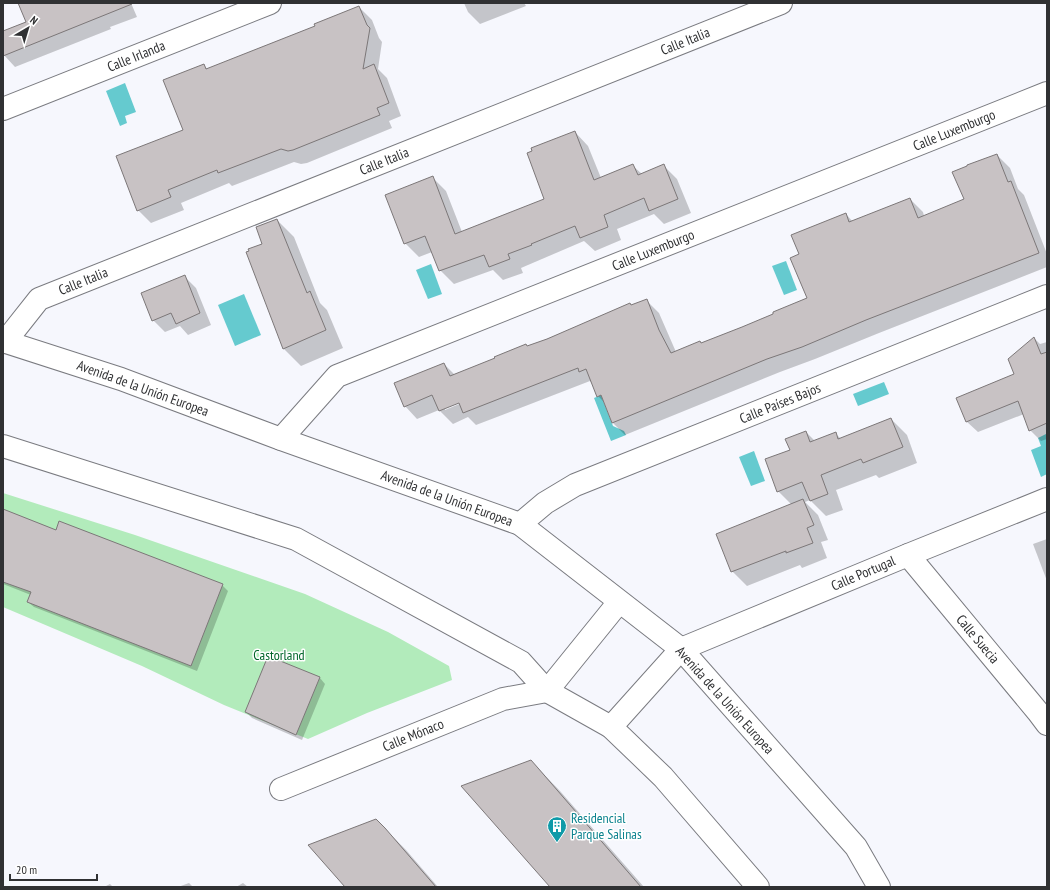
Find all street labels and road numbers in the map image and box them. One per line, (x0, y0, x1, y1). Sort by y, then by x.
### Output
street label: Calle Italia (658, 23, 712, 59)
street label: Calle Irlanda (104, 36, 168, 76)
street label: Calle Luxemburgo (910, 105, 998, 155)
street label: Calle Italia (357, 143, 411, 179)
street label: Calle Luxemburgo (609, 225, 697, 275)
street label: Calle Italia (56, 263, 110, 299)
street label: Avenida de la Unión Europea (75, 356, 211, 420)
street label: Calle Países Bajos (737, 378, 823, 427)
street label: Avenida de la Unión Europea (379, 466, 515, 530)
street label: Calle Portugal (828, 551, 899, 595)
street label: Calle Suecia (952, 611, 1004, 667)
street label: Avenida de la Unión Europea (672, 642, 778, 758)
street label: Calle Mónaco (380, 715, 446, 755)

